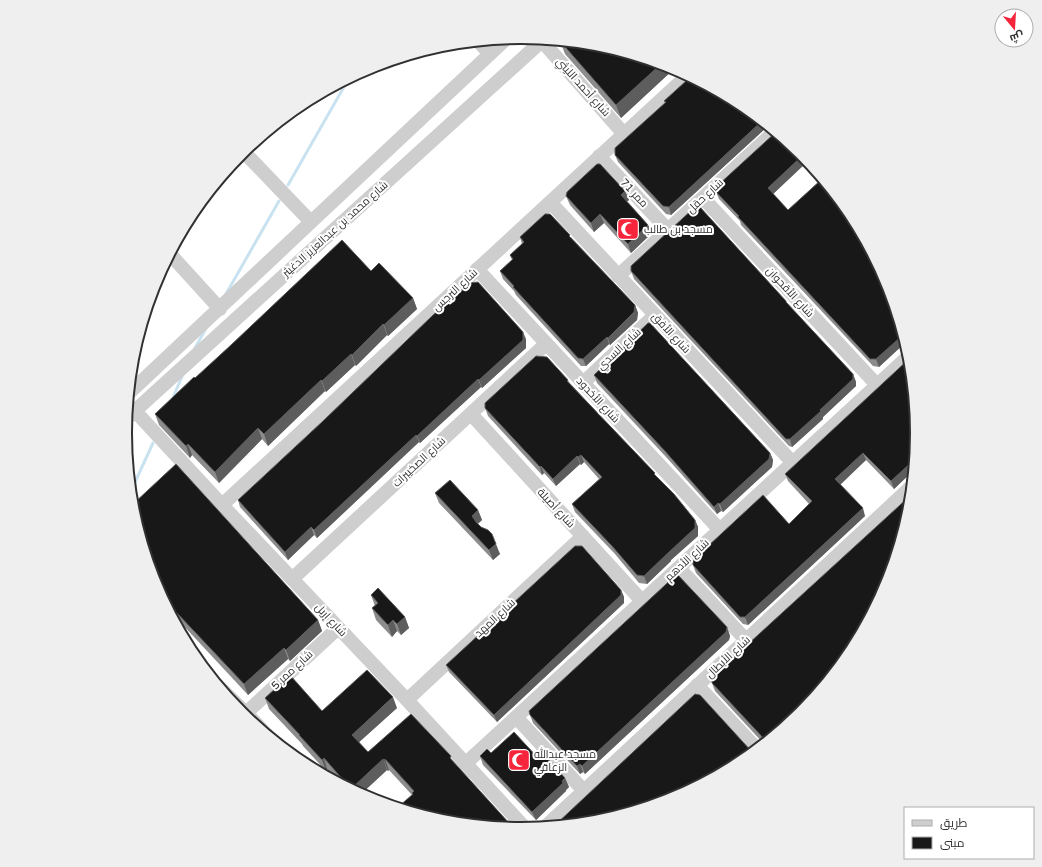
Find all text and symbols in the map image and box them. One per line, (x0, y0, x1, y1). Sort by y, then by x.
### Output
north arrow (994, 8, 1034, 48)
text: ش (1008, 29, 1026, 45)
street label: شارع أحمد الليثي (552, 54, 613, 120)
street label: ممر 71 (617, 176, 651, 210)
street label: شارع حقل (684, 176, 727, 217)
street label: شارع محمد بن عبدالعزيز الدغيثر (279, 178, 391, 281)
mosque icon: مسجد بن طالب (615, 216, 641, 242)
place label: مسجد بن طالب (644, 223, 713, 236)
street label: شارع الأقحوان (763, 264, 817, 321)
street label: شارع النرجس (430, 266, 481, 315)
street label: شارع الأفق (648, 310, 693, 357)
street label: شارع السدي (594, 325, 645, 374)
street label: شارع الأخدود (573, 375, 622, 426)
street label: شارع الصخيبرات (390, 434, 449, 491)
street label: شارع أصيلة (534, 485, 578, 531)
street label: شارع الأدهم (662, 536, 712, 584)
street label: شارع المهد (472, 596, 519, 641)
street label: شارع إربل (312, 601, 350, 640)
street label: شارع الأبطال (703, 633, 754, 682)
street label: شارع ممر 5 (269, 648, 316, 693)
place label: مسجد عبدالله الزعاقي (534, 746, 596, 776)
mosque icon: مسجد عبدالله الزعاقي (506, 747, 532, 773)
legend (904, 807, 1034, 859)
text: طريق (940, 816, 968, 830)
text: مبنى (940, 836, 965, 850)

